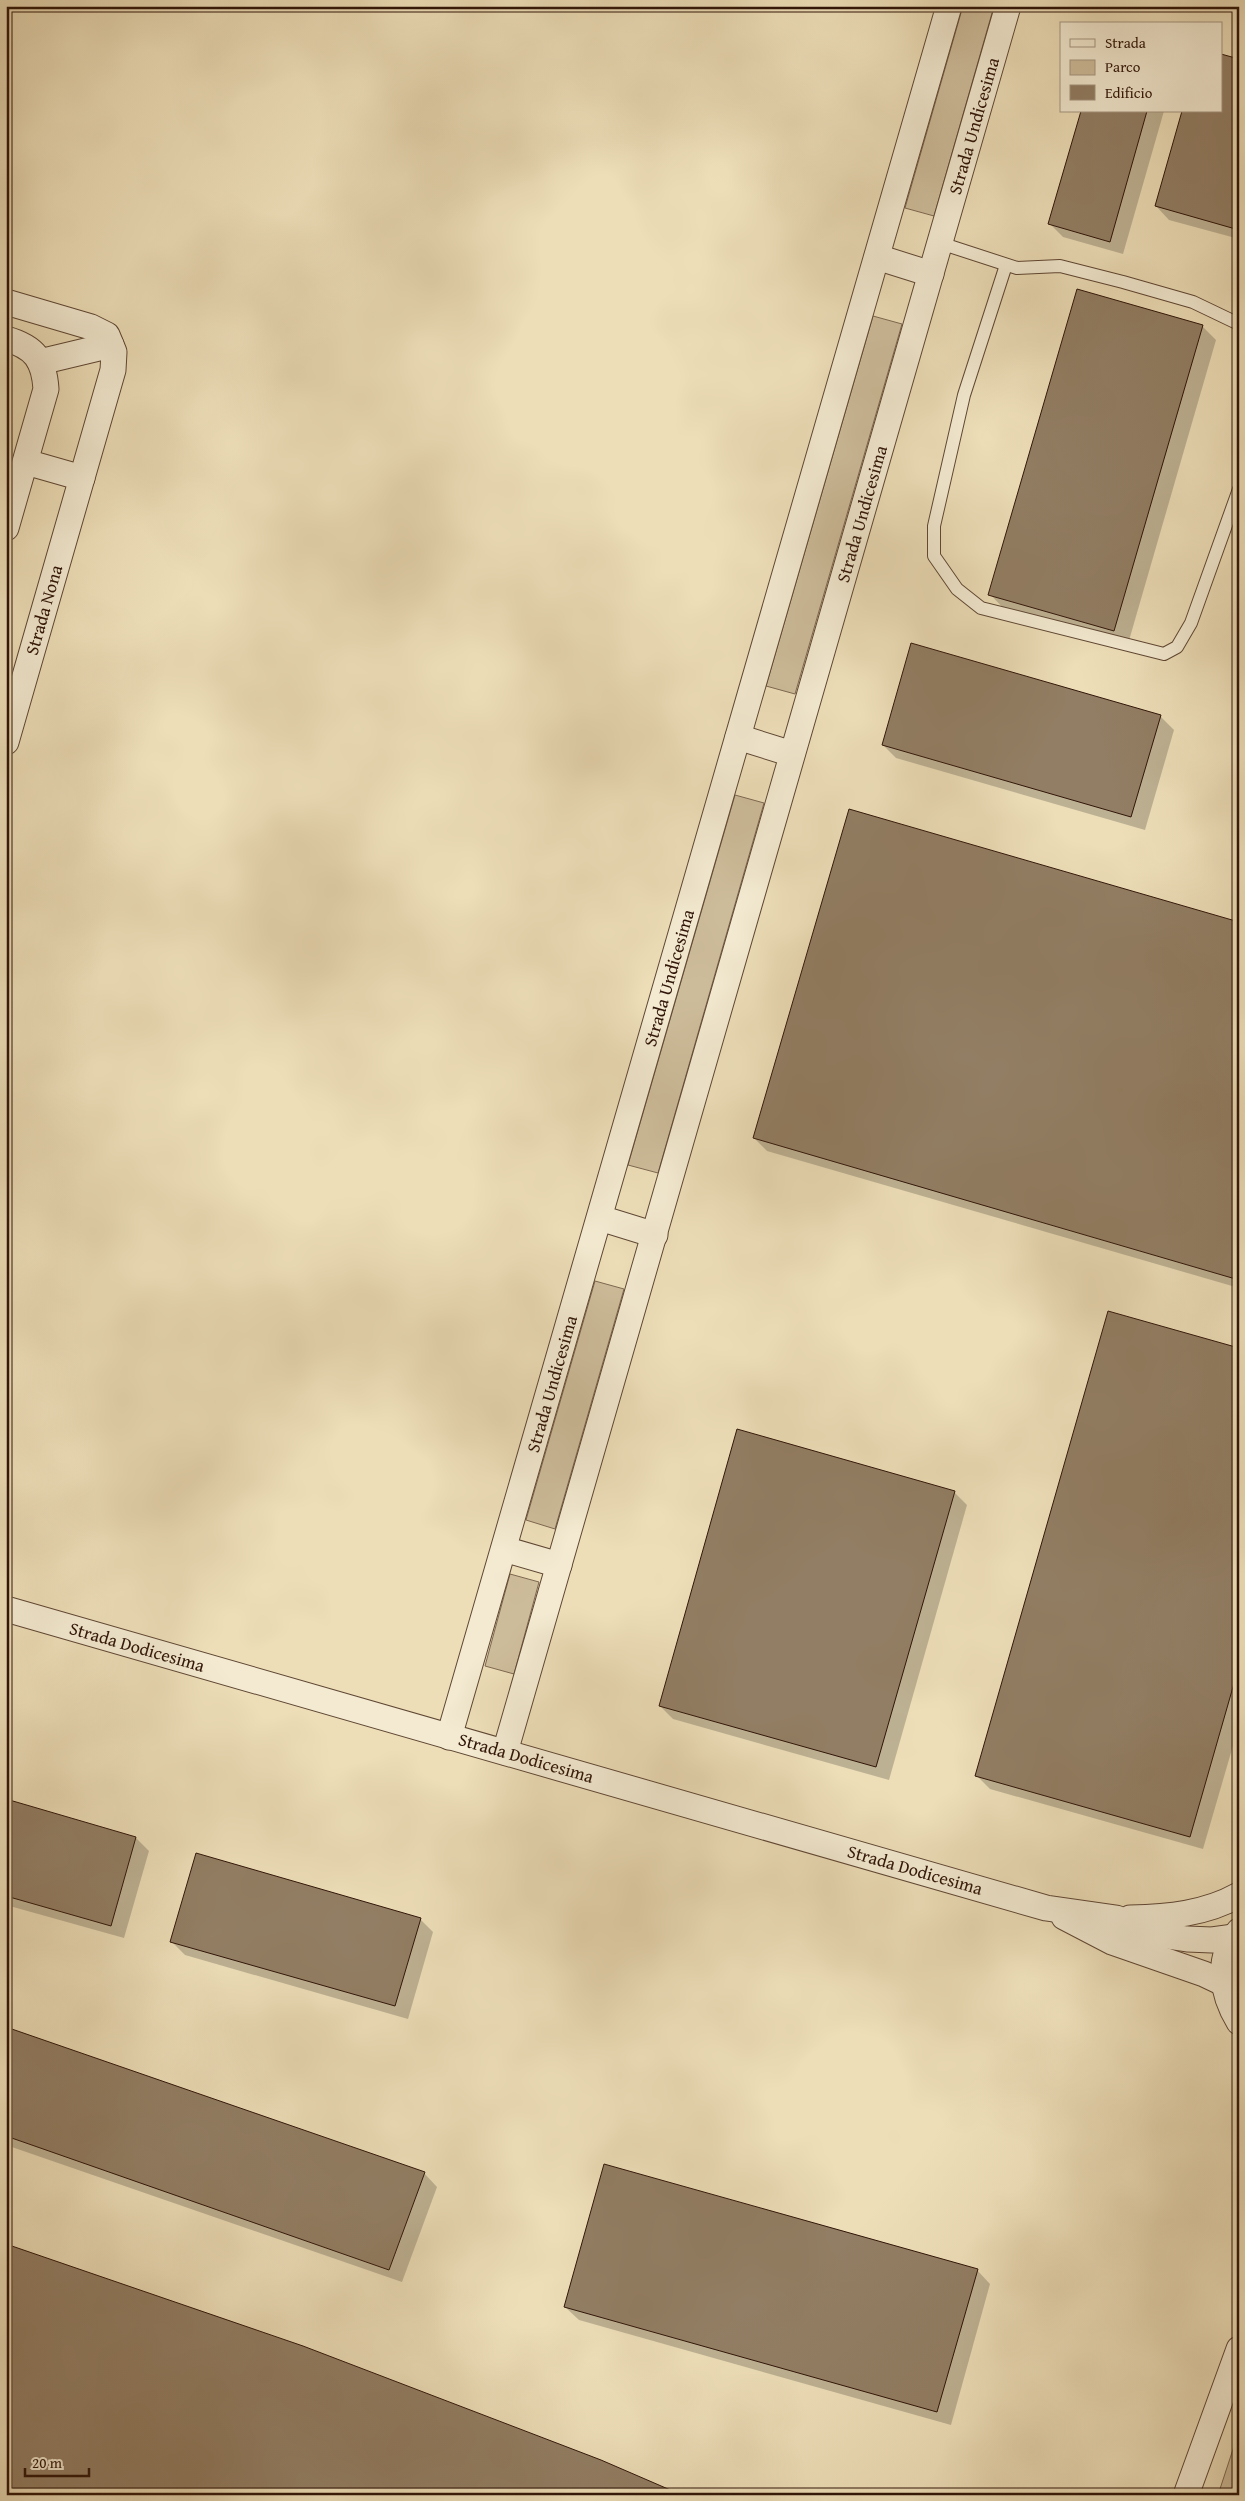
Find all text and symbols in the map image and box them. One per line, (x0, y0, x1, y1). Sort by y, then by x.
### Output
legend (1060, 22, 1222, 112)
text: Strada (1105, 32, 1146, 53)
street label: Strada Undicesima (941, 54, 1006, 198)
text: Parco (1105, 56, 1141, 77)
text: Edificio (1105, 82, 1153, 103)
street label: Strada Undicesima (829, 442, 894, 586)
street label: Strada Nona (18, 561, 69, 658)
street label: Strada Undicesima (636, 906, 701, 1050)
street label: Strada Undicesima (519, 1312, 584, 1456)
street label: Strada Dodicesima (66, 1614, 208, 1679)
street label: Strada Dodicesima (455, 1725, 597, 1790)
street label: Strada Dodicesima (844, 1837, 986, 1902)
scale bar (25, 2446, 89, 2478)
text: 20 m (32, 2452, 63, 2473)

